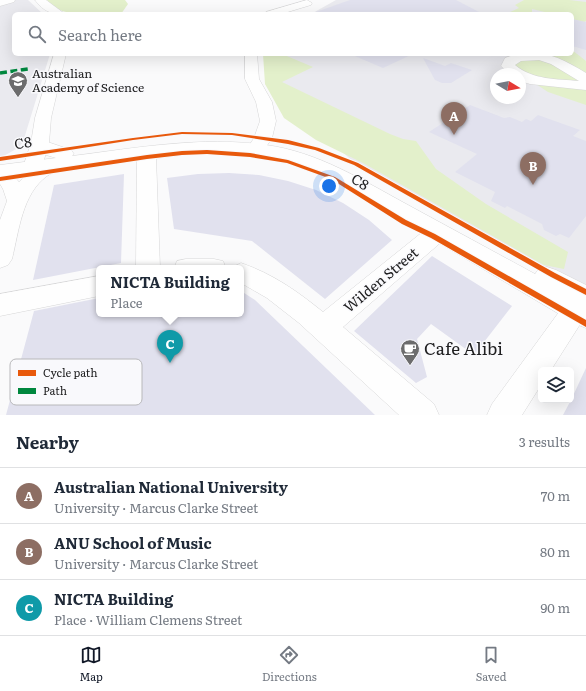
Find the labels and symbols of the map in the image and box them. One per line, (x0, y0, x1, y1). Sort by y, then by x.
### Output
place label: Australian Academy of Science (32, 64, 144, 96)
north arrow (490, 68, 526, 104)
school or university icon: Australian Academy of Science (7, 70, 29, 98)
pin: A (441, 102, 467, 135)
street label: C8 (13, 131, 33, 153)
pin: B (520, 152, 546, 185)
street label: C8 (348, 168, 373, 194)
your location (319, 176, 339, 196)
street label: Wilden Street (339, 242, 422, 316)
pin: C (157, 330, 183, 363)
place label: Cafe Alibi (424, 335, 503, 360)
cafe icon: Cafe Alibi (399, 338, 421, 366)
legend (10, 359, 142, 405)
text: Cycle path (43, 364, 98, 380)
text: Path (43, 382, 67, 398)

